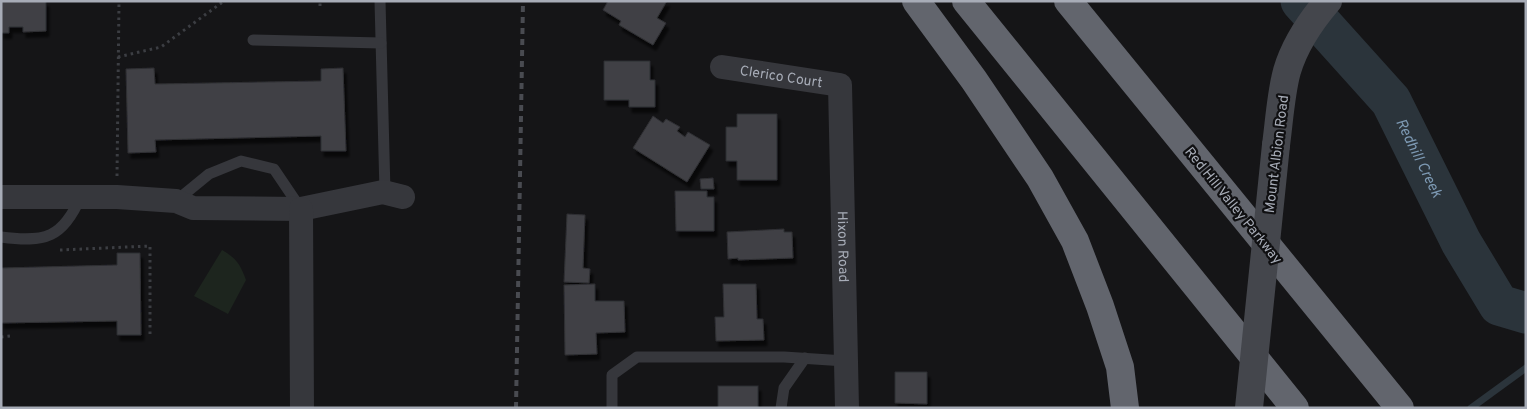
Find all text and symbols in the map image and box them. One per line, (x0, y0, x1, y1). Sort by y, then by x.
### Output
street label: Clerico Court (739, 63, 824, 92)
street label: Mount Albion Road (1262, 94, 1293, 214)
water label: Redhill Creek (1390, 116, 1446, 202)
street label: Red Hill Valley Parkway (1180, 144, 1285, 268)
street label: Hixon Road (833, 211, 851, 283)

